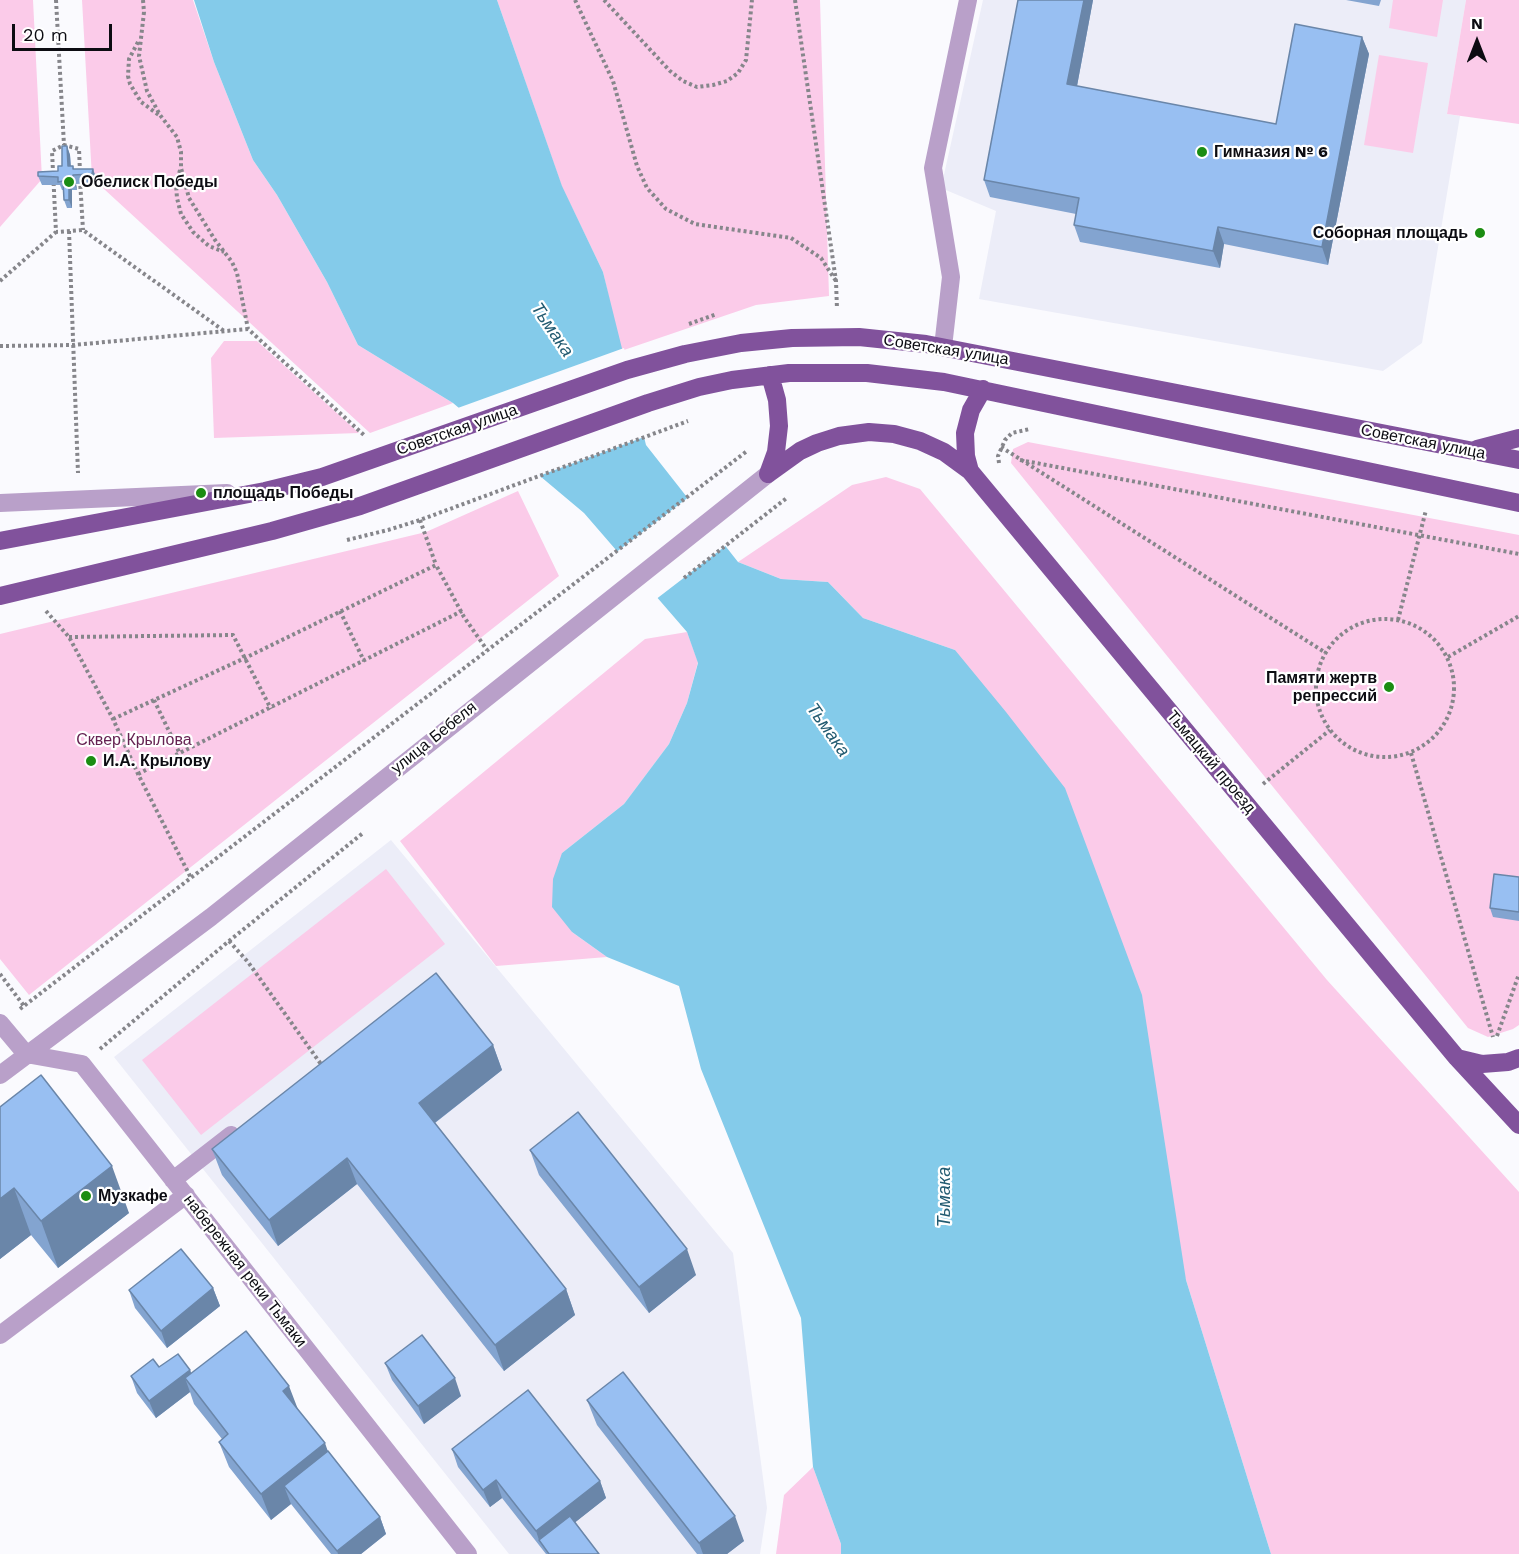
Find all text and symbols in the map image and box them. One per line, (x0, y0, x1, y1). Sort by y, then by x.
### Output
scale bar (15, 12, 116, 50)
north arrow (1447, 12, 1507, 72)
text: N (1471, 14, 1483, 33)
text: 20 m (23, 24, 68, 45)
place label: Гимназия № 6 (1214, 142, 1328, 162)
marker: Гимназия № 6 (1195, 145, 1209, 159)
place label: Обелиск Победы (81, 172, 218, 192)
marker: Обелиск Победы (62, 175, 76, 189)
place label: Соборная площадь (1313, 223, 1468, 243)
marker: Соборная площадь (1473, 226, 1487, 240)
water label: Тьмака (526, 299, 578, 361)
street label: Советская улица (882, 331, 1010, 369)
street label: Советская улица (394, 400, 520, 460)
street label: Советская улица (1359, 420, 1487, 464)
place label: площадь Победы (213, 483, 353, 503)
marker: площадь Победы (194, 486, 208, 500)
place label: Памяти жертв репрессий (1266, 668, 1377, 706)
marker: Памяти жертв репрессий (1382, 680, 1396, 694)
street label: улица Бебеля (388, 698, 480, 778)
water label: Тьмака (802, 699, 854, 761)
street label: Тьмацкий проезд (1162, 707, 1260, 817)
park label: Сквер Крылова (76, 730, 192, 750)
place label: И.А. Крылову (103, 751, 211, 771)
marker: И.А. Крылову (84, 754, 98, 768)
water label: Тьмака (934, 1167, 956, 1227)
place label: Музкафе (98, 1186, 168, 1206)
marker: Музкафе (79, 1189, 93, 1203)
street label: набережная реки Тьмаки (179, 1191, 311, 1351)

